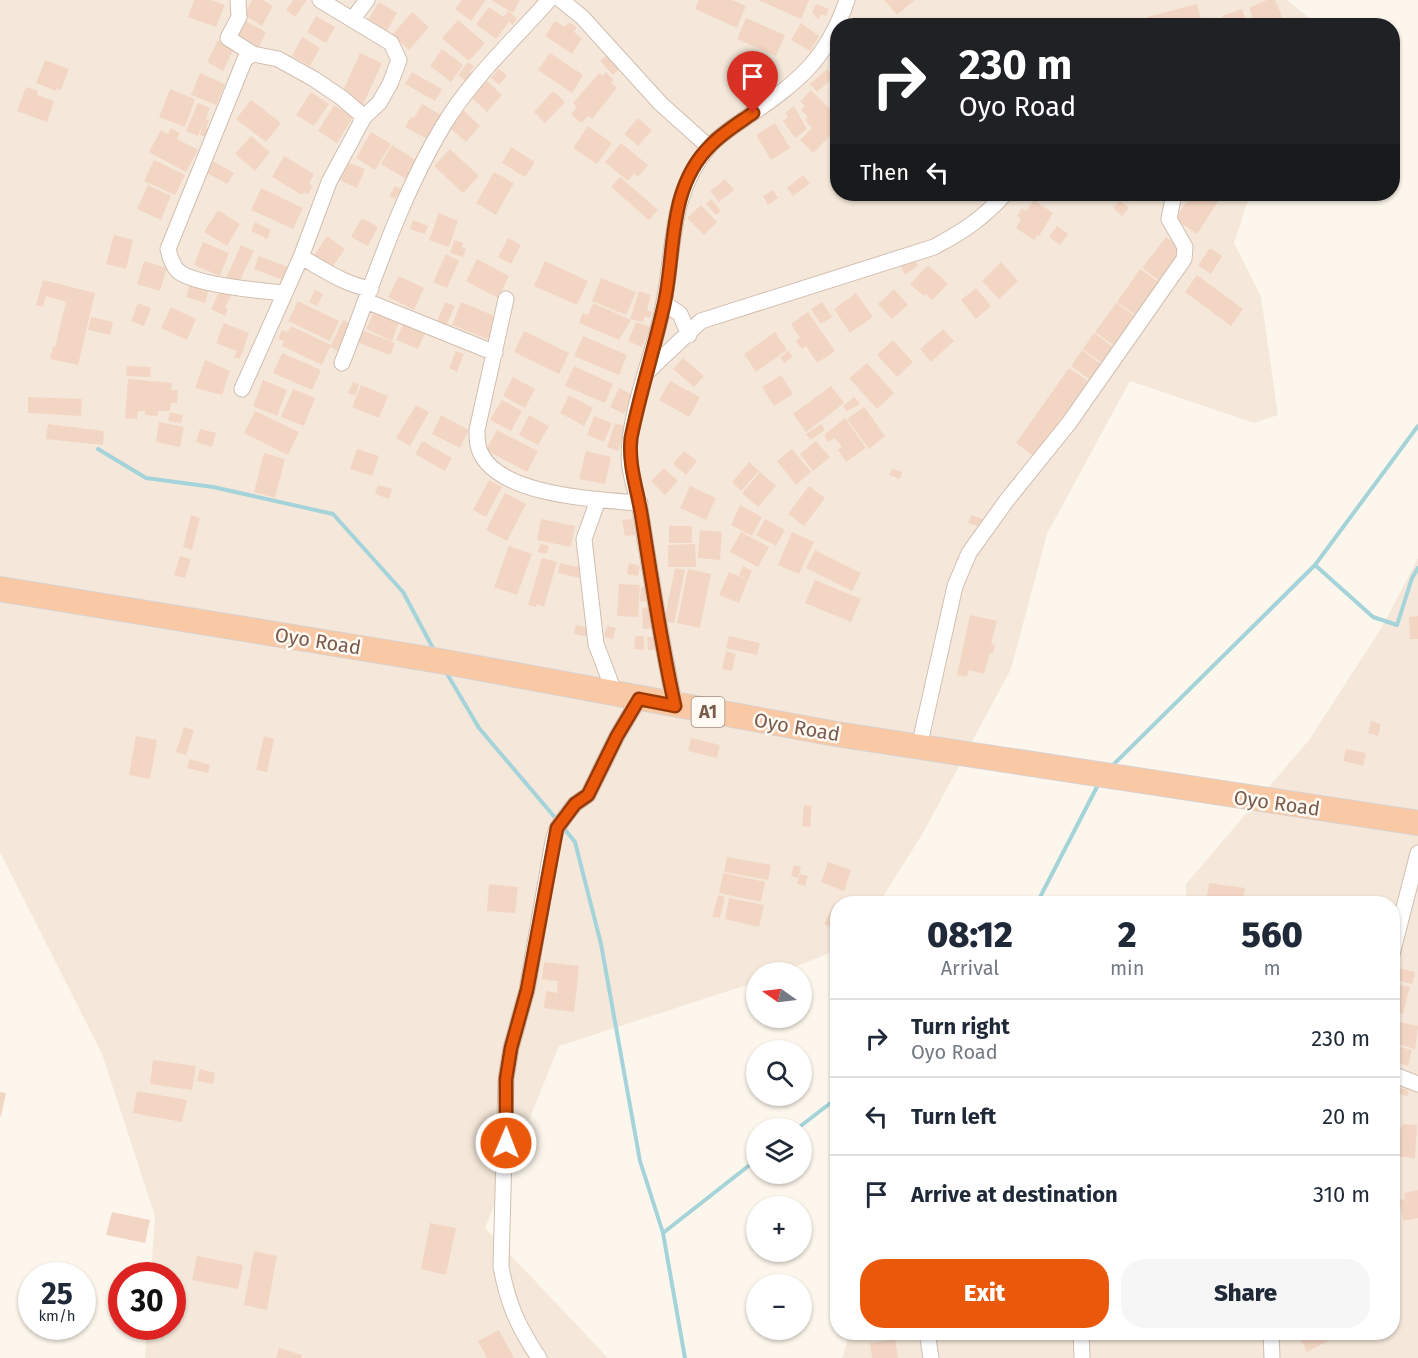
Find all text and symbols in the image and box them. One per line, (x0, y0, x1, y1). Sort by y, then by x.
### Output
text: 230 m (959, 40, 1072, 90)
icon: right (860, 42, 938, 120)
pin (727, 51, 778, 113)
icon: arrive (736, 60, 769, 93)
text: Oyo Road (959, 91, 1076, 123)
icon: left (921, 156, 954, 189)
text: Then (860, 159, 909, 186)
street label: Oyo Road (273, 622, 363, 660)
road number: A1 (692, 697, 724, 727)
street label: Oyo Road (752, 708, 842, 746)
street label: Oyo Road (1232, 785, 1322, 821)
text: 08:12 (927, 913, 1013, 957)
text: 2 (1118, 913, 1137, 957)
text: 560 (1241, 913, 1303, 957)
text: Arrival (941, 956, 999, 980)
text: min (1110, 956, 1144, 980)
text: m (1264, 956, 1281, 980)
north arrow (746, 962, 812, 1028)
map controls (746, 962, 812, 1340)
text: Turn right (911, 1013, 1010, 1040)
icon: right (860, 1022, 893, 1055)
text: 230 m (1311, 1025, 1370, 1052)
button: search (746, 1040, 812, 1106)
text: Oyo Road (911, 1040, 998, 1064)
icon: left (860, 1100, 893, 1133)
text: Turn left (911, 1103, 996, 1130)
text: 20 m (1322, 1103, 1370, 1130)
position arrow (474, 1111, 538, 1175)
button: layers (746, 1118, 812, 1184)
icon: arrive (860, 1178, 893, 1211)
text: Arrive at destination (911, 1181, 1118, 1208)
text: 310 m (1313, 1181, 1370, 1208)
button: + (746, 1196, 812, 1262)
button: Exit (860, 1259, 1109, 1328)
button: Share (1121, 1259, 1370, 1328)
speed limit sign: 30 (108, 1262, 186, 1340)
button: − (746, 1274, 812, 1340)
text: 25 (41, 1276, 73, 1312)
text: km/h (38, 1307, 76, 1325)

